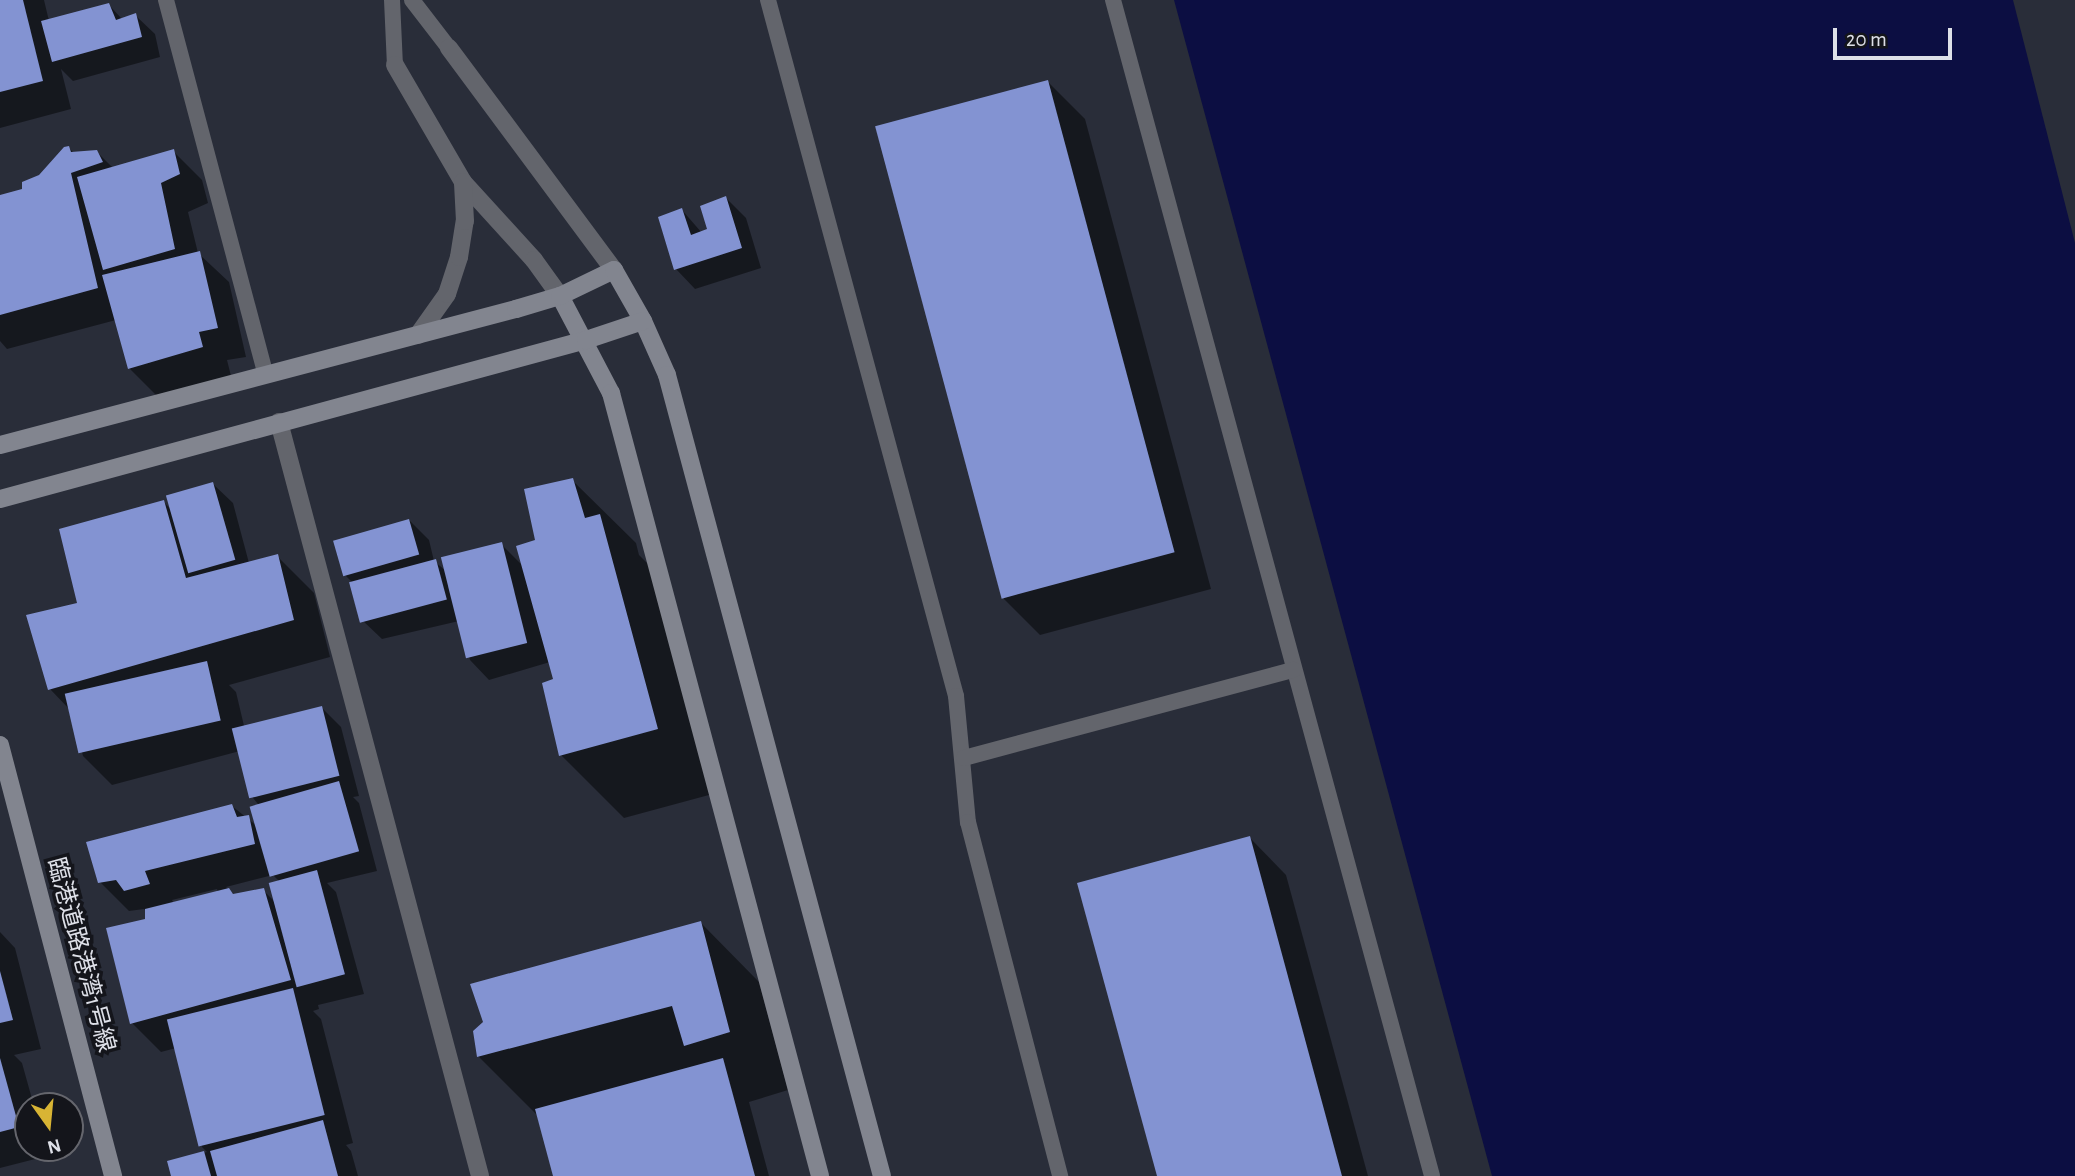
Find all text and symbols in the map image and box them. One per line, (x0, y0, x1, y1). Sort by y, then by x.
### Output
scale bar (1837, 14, 1956, 58)
text: 20 m (1846, 29, 1887, 50)
street label: 臨港道路港湾1号線 (40, 855, 120, 1055)
north arrow (14, 1092, 84, 1162)
text: N (45, 1135, 63, 1157)

